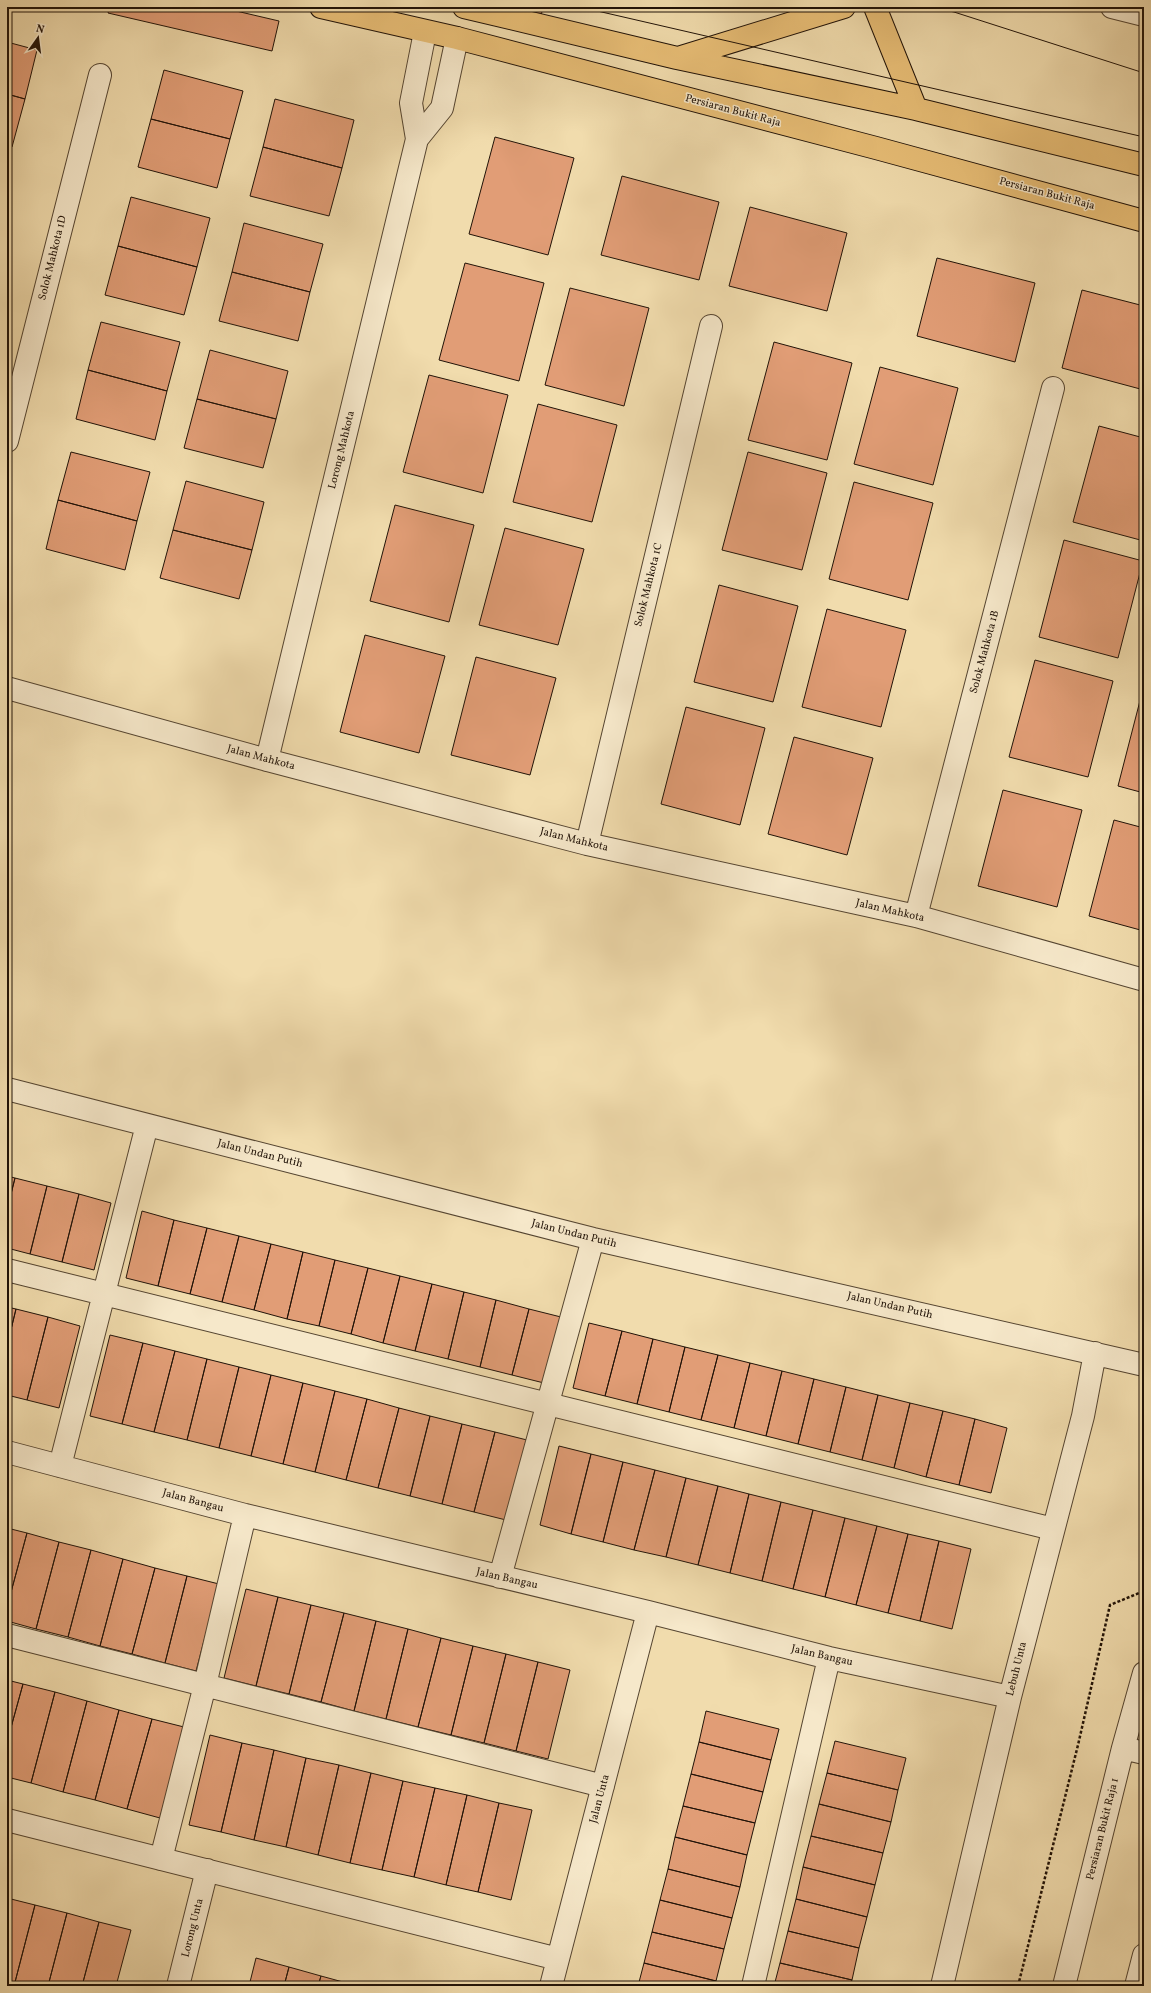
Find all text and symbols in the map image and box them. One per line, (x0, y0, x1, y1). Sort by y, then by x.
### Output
north arrow (18, 18, 58, 58)
text: N (34, 22, 46, 38)
street label: Persiaran Bukit Raja (684, 91, 783, 131)
street label: Persiaran Bukit Raja (998, 174, 1097, 214)
street label: Solok Mahkota 1D (35, 214, 71, 302)
street label: Lorong Mahkota (325, 409, 359, 491)
street label: Solok Mahkota 1C (631, 541, 667, 629)
street label: Solok Mahkota 1B (967, 609, 1003, 695)
street label: Jalan Mahkota (225, 742, 297, 774)
street label: Jalan Mahkota (538, 824, 610, 856)
street label: Jalan Mahkota (854, 896, 926, 926)
street label: Jalan Undan Putih (216, 1136, 305, 1172)
street label: Jalan Undan Putih (530, 1216, 619, 1252)
street label: Jalan Undan Putih (846, 1289, 935, 1323)
street label: Jalan Bangau (161, 1486, 225, 1516)
street label: Jalan Bangau (475, 1565, 539, 1593)
street label: Lebuh Unta (1003, 1640, 1031, 1698)
street label: Jalan Bangau (790, 1642, 854, 1670)
street label: Jalan Unta (586, 1772, 614, 1825)
street label: Persiaran Bukit Raja 1 (1083, 1776, 1123, 1882)
street label: Lorong Unta (178, 1896, 208, 1959)

